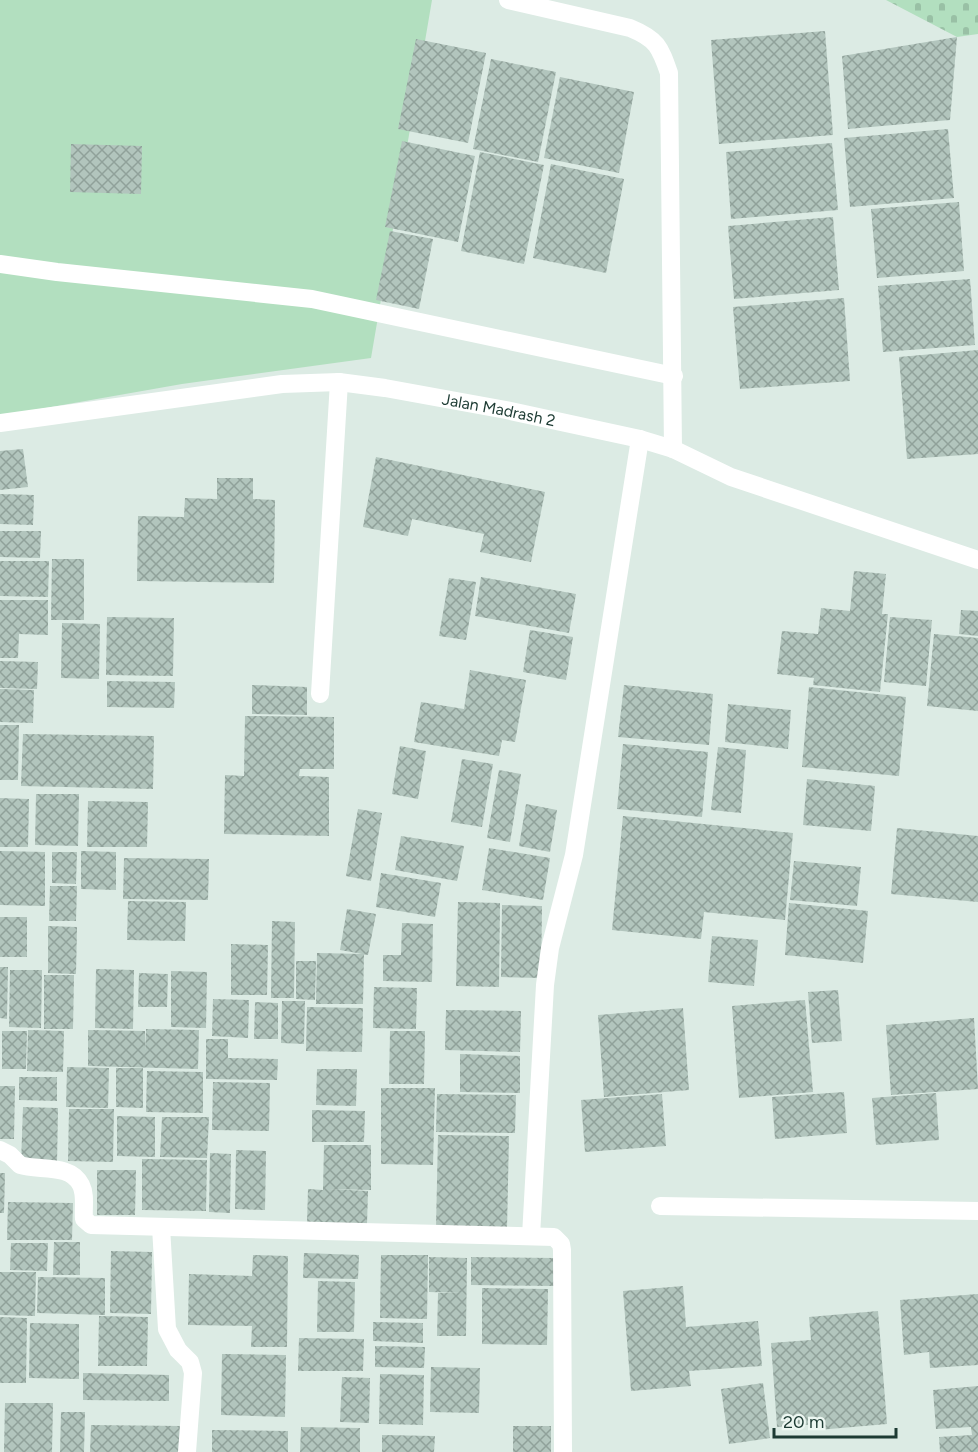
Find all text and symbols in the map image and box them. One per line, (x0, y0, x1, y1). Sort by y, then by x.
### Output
street label: Jalan Madrash 2 (441, 389, 557, 430)
scale bar (774, 1401, 896, 1439)
text: 20 m (783, 1411, 824, 1433)

